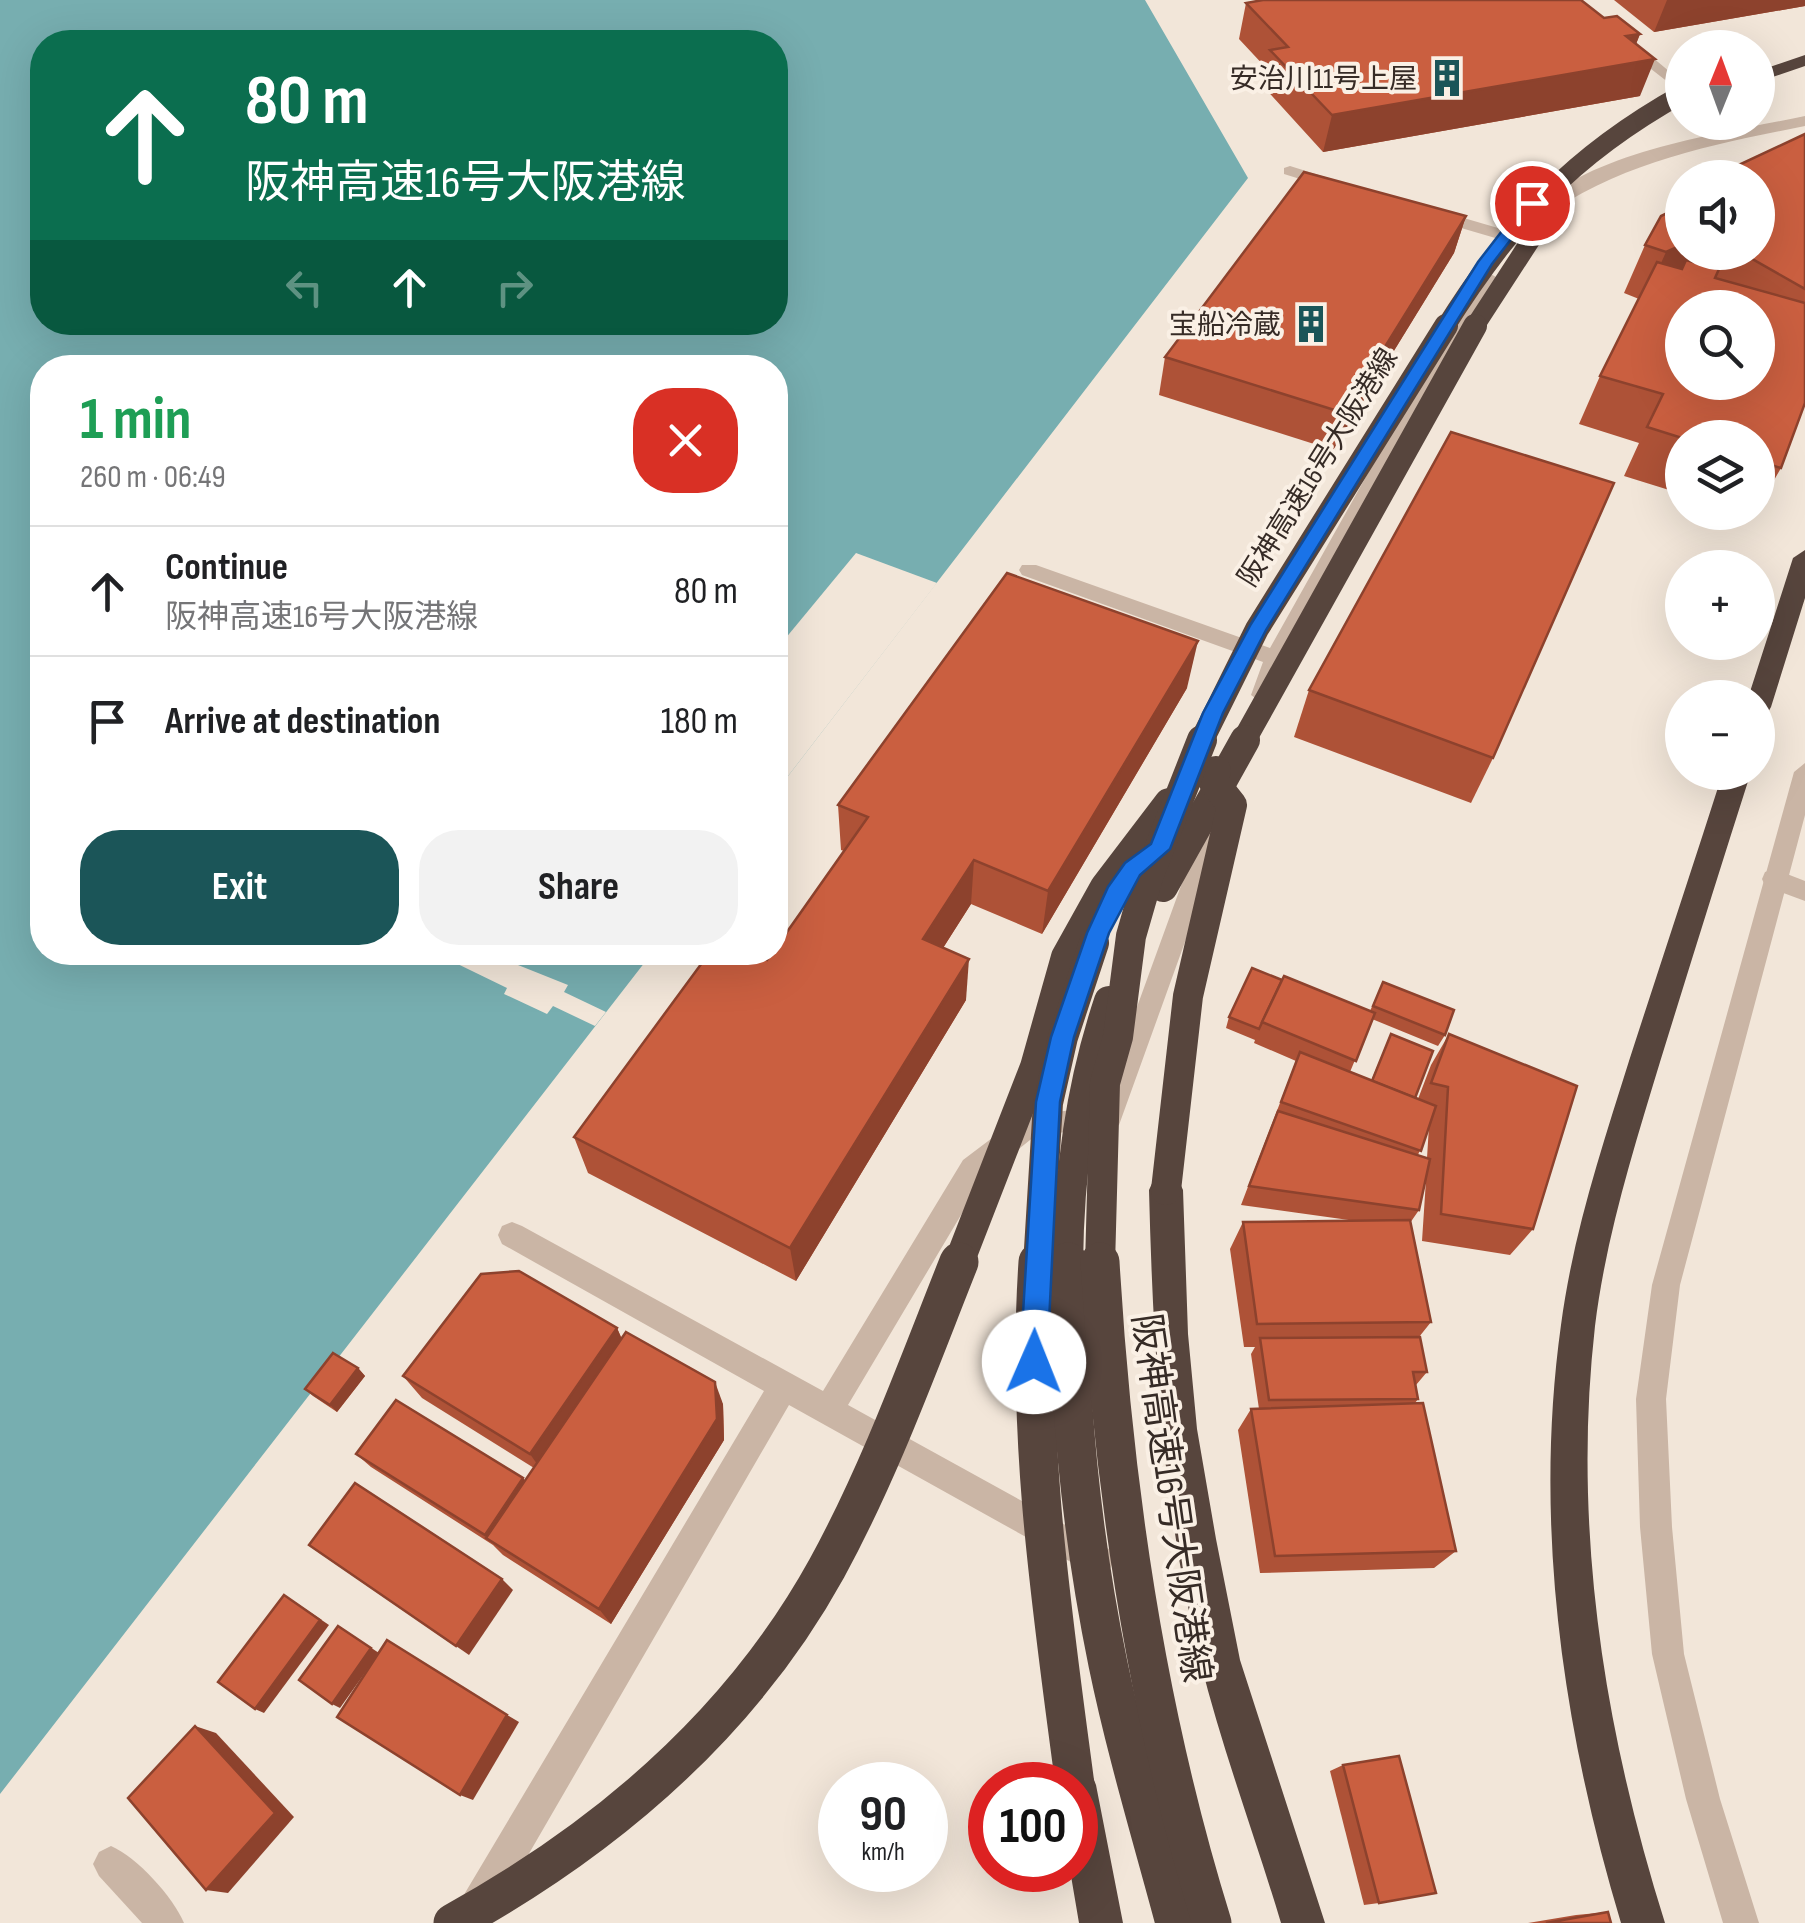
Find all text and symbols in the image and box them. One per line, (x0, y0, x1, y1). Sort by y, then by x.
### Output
north arrow (1665, 30, 1775, 140)
map controls (1665, 30, 1775, 790)
building icon: 安治川11号上屋 (1426, 57, 1468, 99)
text: 80 m (245, 60, 369, 144)
place label: 安治川11号上屋 (1229, 63, 1417, 96)
icon: ahead (80, 70, 210, 200)
text: 阪神高速16号大阪港線 (245, 156, 685, 211)
button: sound (1665, 160, 1775, 270)
pin (1490, 161, 1575, 246)
icon: arrive (1505, 176, 1560, 231)
icon: left (277, 260, 332, 315)
icon: ahead (382, 260, 437, 315)
icon: right (487, 260, 542, 315)
button: search (1665, 290, 1775, 400)
building icon: 宝船冷蔵 (1290, 303, 1332, 345)
place label: 宝船冷蔵 (1169, 309, 1281, 342)
street label: 阪神高速16号大阪港線 (1232, 343, 1405, 593)
text: 1 min (80, 384, 192, 456)
button: close (633, 388, 738, 493)
button: layers (1665, 420, 1775, 530)
text: 260 m · 06:49 (80, 458, 226, 497)
text: Continue (165, 545, 288, 590)
button: + (1665, 550, 1775, 660)
icon: ahead (80, 564, 135, 619)
text: 80 m (674, 569, 738, 614)
text: 阪神高速16号大阪港線 (165, 598, 478, 637)
button: − (1665, 680, 1775, 790)
icon: arrive (80, 694, 135, 749)
text: Arrive at destination (165, 699, 440, 744)
text: 180 m (661, 699, 738, 744)
button: Exit (80, 830, 399, 945)
button: Share (419, 830, 738, 945)
position arrow (982, 1310, 1086, 1414)
street label: 阪神高速16号大阪港線 (1122, 1311, 1219, 1686)
speed limit sign: 100 (968, 1762, 1098, 1892)
text: 90 (859, 1785, 907, 1845)
text: km/h (861, 1837, 905, 1868)

